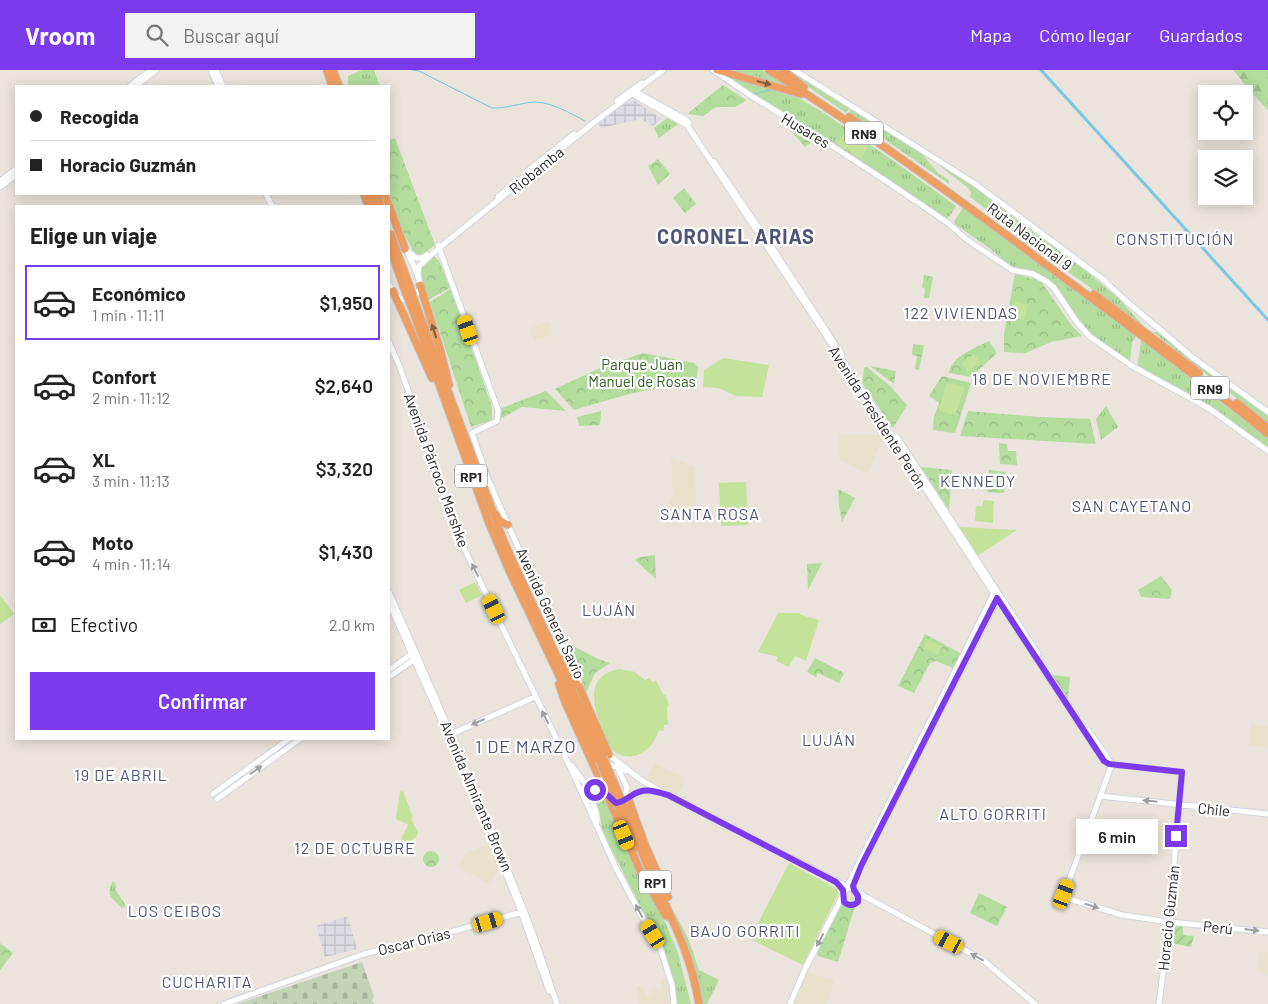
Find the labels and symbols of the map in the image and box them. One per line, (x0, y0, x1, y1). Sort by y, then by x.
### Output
one-way arrow (757, 79, 772, 87)
street label: Husares (779, 109, 833, 151)
road number: RN9 (845, 122, 883, 144)
street label: Riobamba (505, 142, 567, 198)
street label: Ruta Nacional 9 (984, 198, 1076, 274)
district label: CORONEL ARIAS (657, 224, 815, 248)
district label: CONSTITUCIÓN (1116, 229, 1234, 248)
district label: 122 VIVIENDAS (904, 303, 1018, 322)
car (456, 313, 479, 347)
one-way arrow (430, 324, 437, 339)
street label: Avenida Presidente Perón (825, 342, 931, 492)
park label: Parque Juan Manuel de Rosas (588, 355, 696, 390)
district label: 18 DE NOVIEMBRE (972, 369, 1112, 388)
road number: RN9 (1191, 376, 1229, 400)
street label: Avenida Párroco Marshke (401, 390, 473, 550)
road number: RP1 (455, 464, 487, 488)
district label: KENNEDY (940, 471, 1016, 490)
district label: SAN CAYETANO (1072, 496, 1192, 515)
district label: SANTA ROSA (660, 504, 760, 523)
street label: Avenida General Savio (513, 545, 589, 681)
one-way arrow (471, 563, 479, 578)
car (480, 592, 507, 626)
district label: LUJÁN (582, 600, 636, 619)
one-way arrow (541, 710, 549, 724)
street label: Avenida Almirante Brown (437, 718, 517, 874)
one-way arrow (471, 718, 485, 726)
district label: LUJÁN (802, 730, 856, 749)
district label: 1 DE MARZO (475, 735, 577, 757)
district label: 19 DE ABRIL (74, 765, 168, 784)
one-way arrow (250, 765, 263, 775)
route start (584, 779, 606, 801)
one-way arrow (1142, 797, 1158, 805)
street label: Chile (1197, 798, 1231, 820)
district label: ALTO GORRITI (939, 804, 1047, 823)
car (611, 818, 636, 852)
callout: 6 min (1076, 818, 1158, 854)
route end (1165, 825, 1187, 847)
district label: 12 DE OCTUBRE (294, 838, 416, 857)
street label: Horacio Guzmán (1154, 864, 1182, 972)
road number: RP1 (639, 870, 671, 894)
car (1051, 877, 1076, 911)
district label: LOS CEIBOS (128, 901, 222, 920)
one-way arrow (635, 903, 643, 918)
one-way arrow (1085, 903, 1100, 911)
car (471, 910, 504, 934)
street label: Perú (1202, 916, 1234, 938)
car (638, 917, 667, 951)
district label: BAJO GORRITI (690, 921, 800, 940)
street label: Oscar Orias (376, 923, 452, 959)
one-way arrow (1244, 926, 1260, 934)
car (932, 928, 965, 956)
one-way arrow (816, 933, 824, 947)
one-way arrow (969, 953, 984, 961)
district label: CUCHARITA (162, 972, 252, 991)

